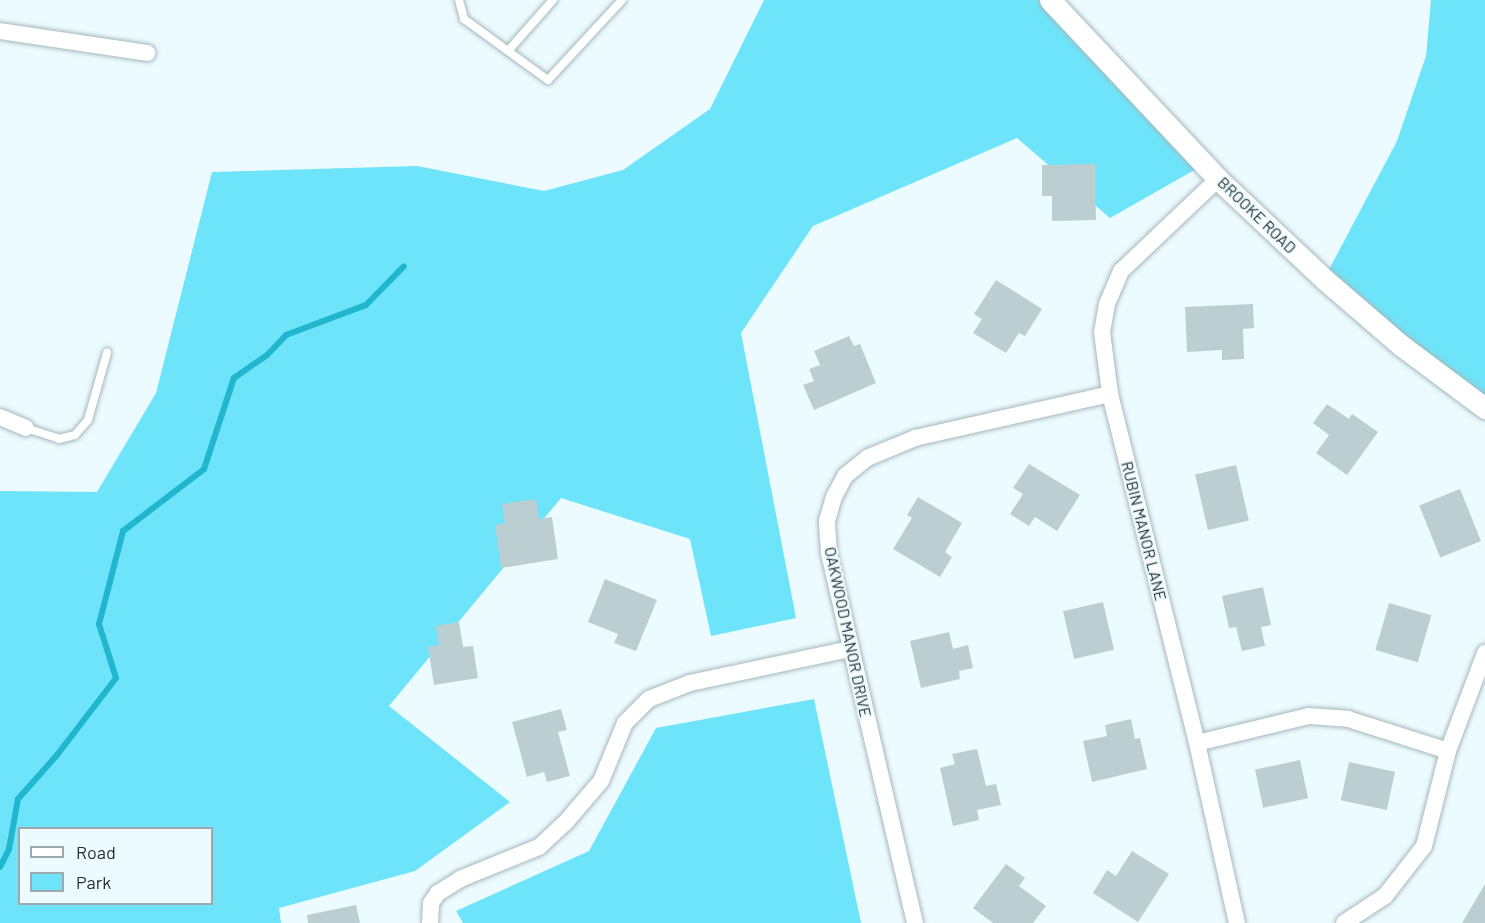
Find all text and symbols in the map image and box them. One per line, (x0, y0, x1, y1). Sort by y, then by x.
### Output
street label: BROOKE ROAD (1214, 173, 1300, 257)
street label: RUBIN MANOR LANE (1117, 459, 1171, 603)
street label: OAKWOOD MANOR DRIVE (821, 545, 875, 719)
legend (18, 827, 213, 905)
text: Road (76, 841, 116, 863)
text: Park (76, 871, 111, 893)

